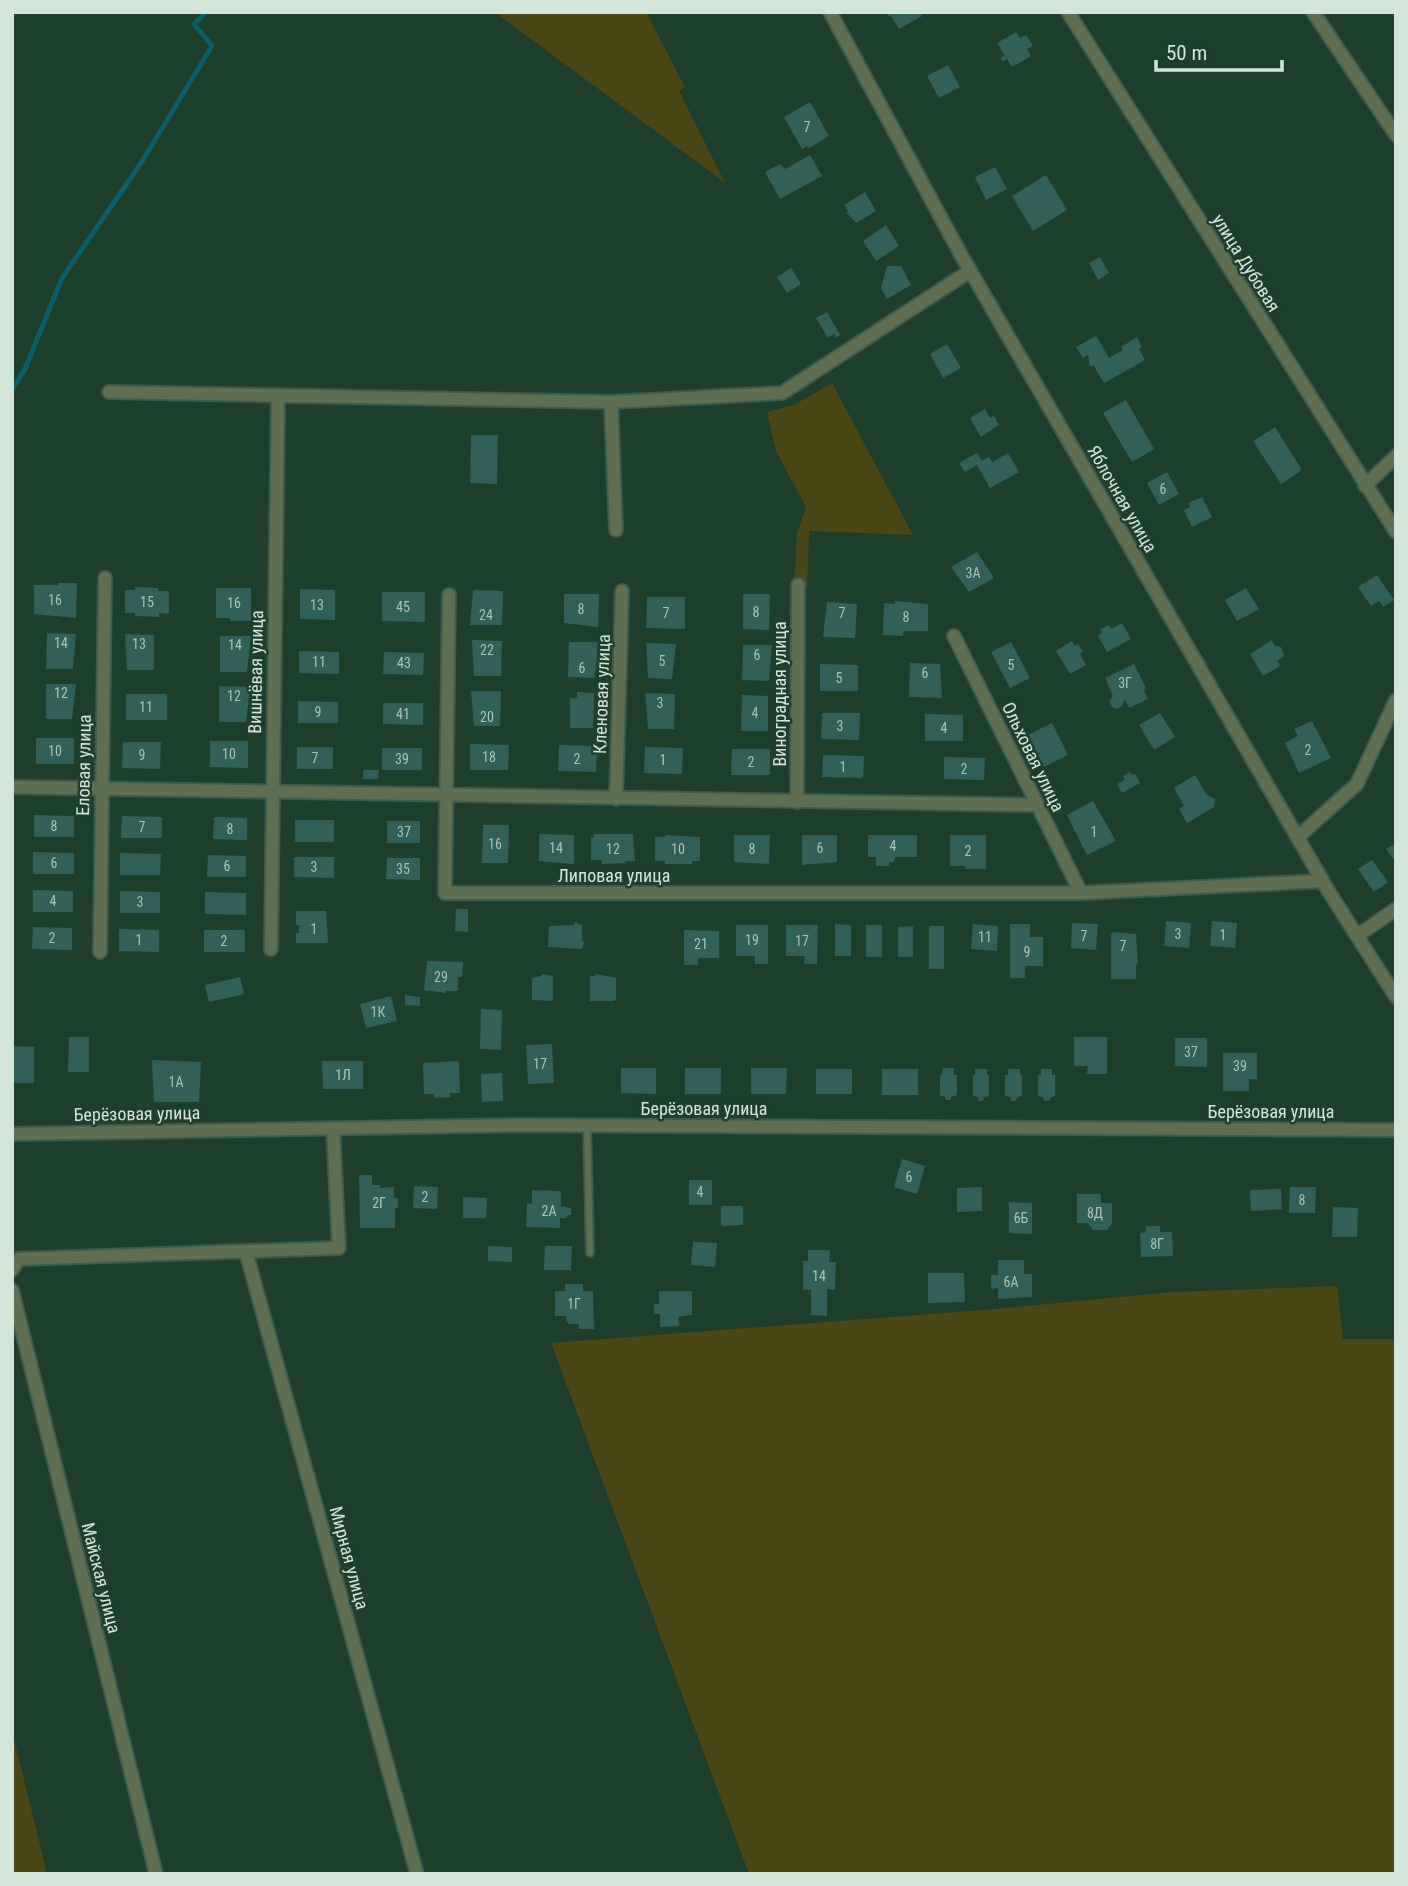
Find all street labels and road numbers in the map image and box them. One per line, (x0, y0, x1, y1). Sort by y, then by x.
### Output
street label: улица Дубовая (1208, 210, 1285, 315)
street label: Яблочная улица (1083, 442, 1161, 556)
street label: Вишнёвая улица (244, 610, 267, 734)
street label: Виноградная улица (769, 621, 790, 767)
street label: Кленовая улица (589, 634, 614, 754)
street label: Ольховая улица (998, 699, 1069, 815)
street label: Еловая улица (72, 714, 95, 816)
street label: Липовая улица (558, 865, 670, 886)
street label: Берёзовая улица (641, 1098, 767, 1119)
street label: Берёзовая улица (1208, 1101, 1334, 1122)
street label: Берёзовая улица (73, 1102, 201, 1125)
street label: Мирная улица (326, 1504, 373, 1612)
street label: Майская улица (78, 1520, 125, 1635)

